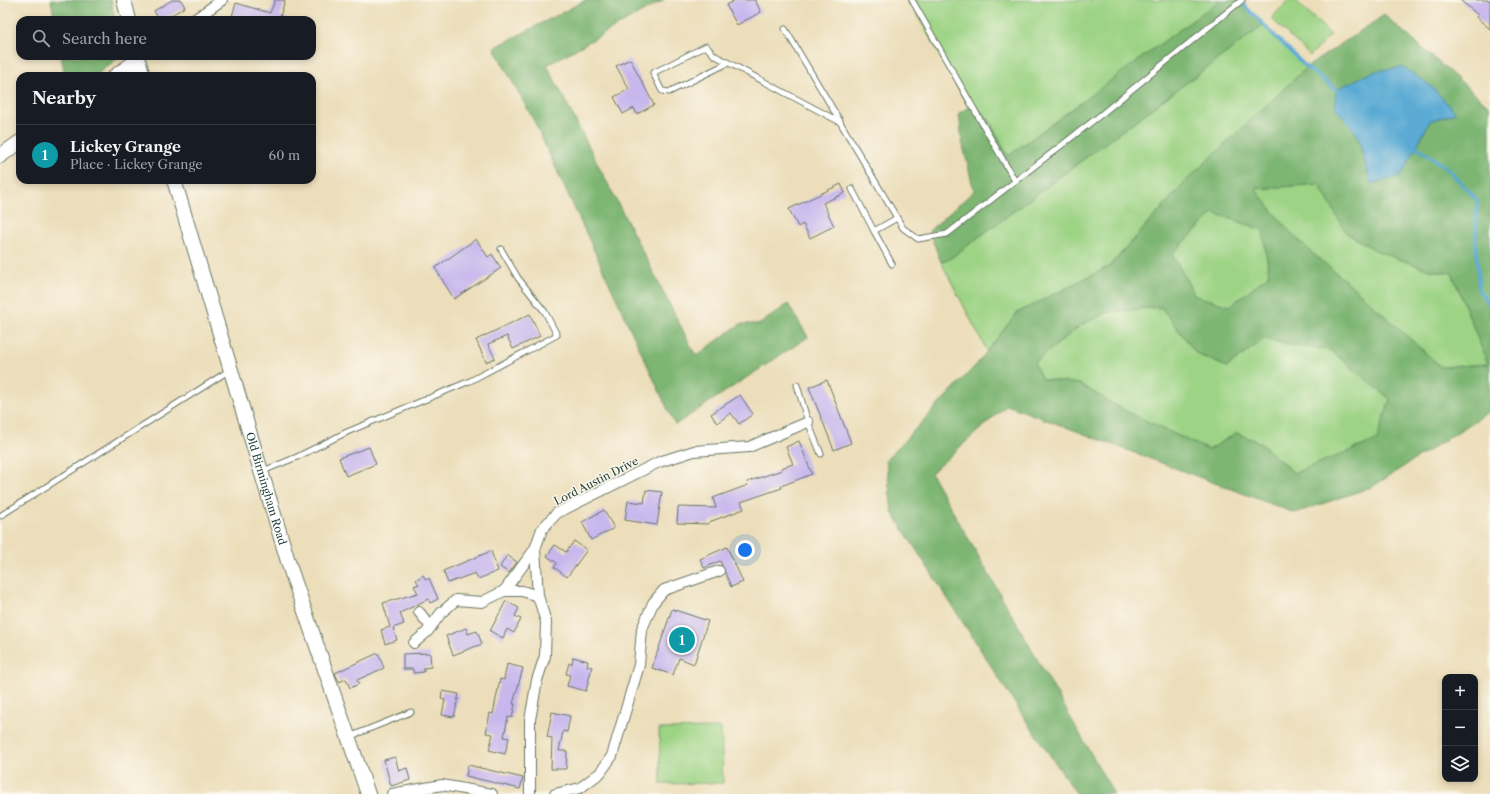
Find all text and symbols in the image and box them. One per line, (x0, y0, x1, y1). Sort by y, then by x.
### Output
search box (16, 16, 316, 60)
icon: search (30, 27, 52, 49)
text: Search here (62, 29, 147, 48)
text: Nearby (32, 88, 96, 108)
text: Lickey Grange (70, 137, 181, 156)
text: 1 (42, 147, 48, 163)
text: 60 m (269, 147, 300, 163)
text: Place · Lickey Grange (70, 156, 203, 172)
street label: Old Birmingham Road (243, 430, 290, 547)
street label: Lord Austin Drive (551, 454, 641, 508)
your location (735, 540, 755, 560)
pin: 1 (669, 625, 695, 655)
map controls (1442, 674, 1478, 782)
button: + (1442, 674, 1478, 710)
button: − (1442, 710, 1478, 746)
button: layers (1442, 746, 1478, 782)

